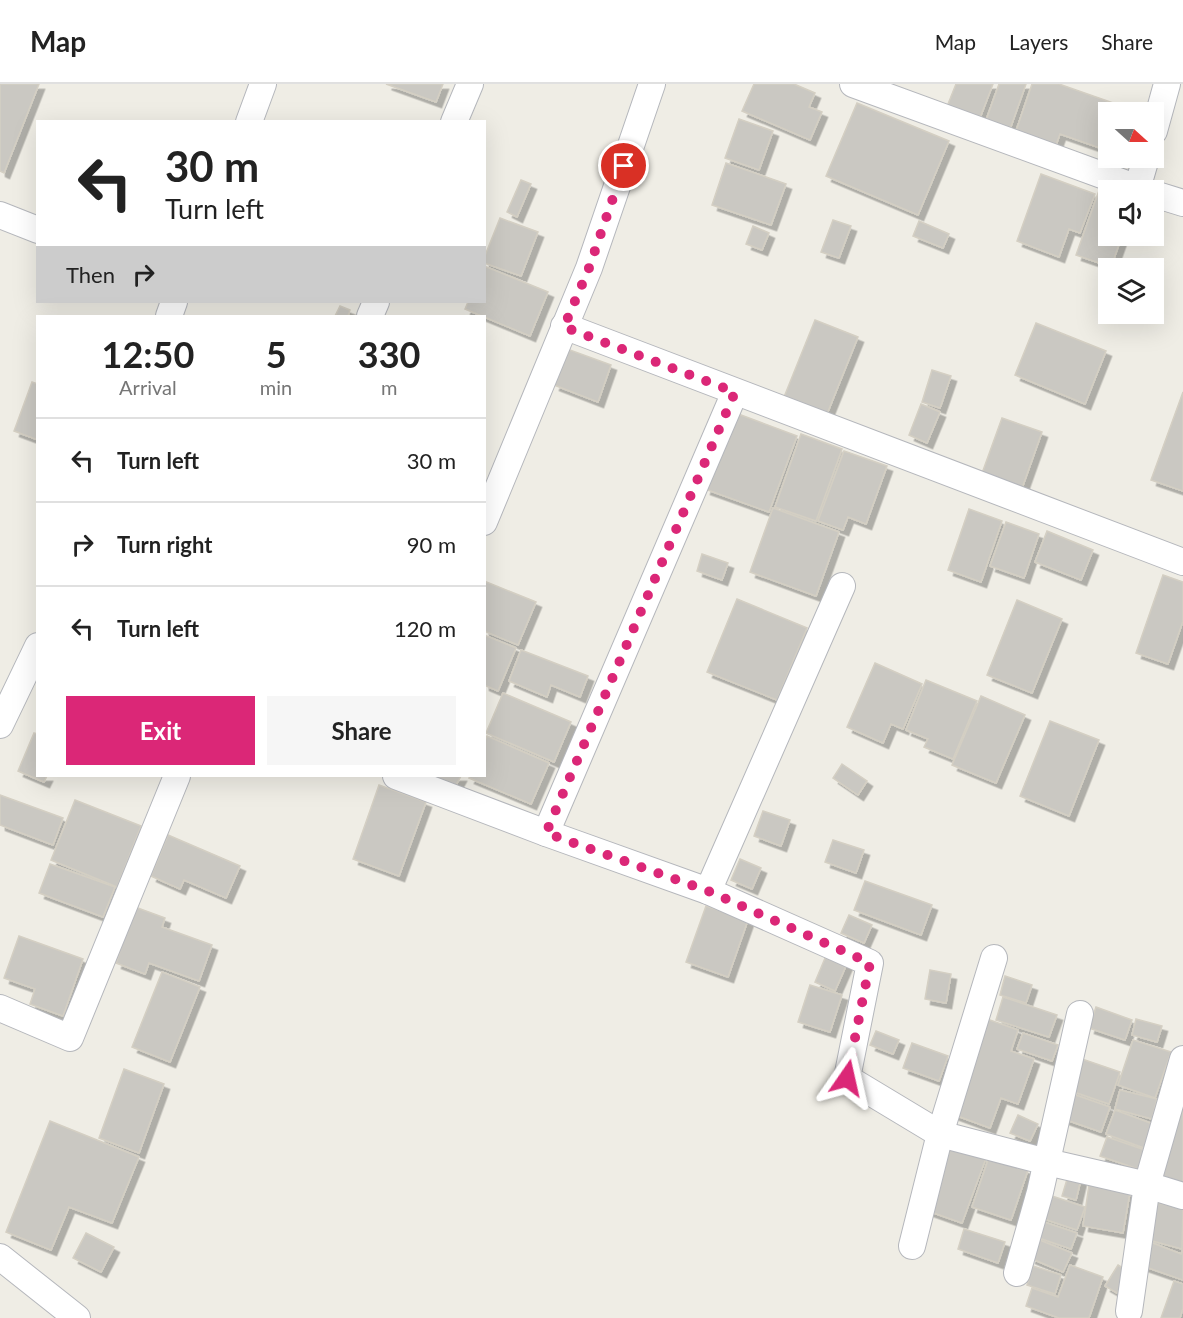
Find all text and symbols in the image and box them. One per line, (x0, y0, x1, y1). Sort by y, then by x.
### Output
text: Map (30, 24, 86, 58)
text: Map (935, 29, 976, 54)
text: Layers (1009, 29, 1068, 54)
text: Share (1101, 29, 1153, 54)
north arrow (1098, 102, 1164, 168)
map controls (1098, 102, 1164, 324)
pin (598, 140, 649, 191)
text: 30 m (165, 141, 259, 191)
icon: left (66, 144, 144, 222)
icon: arrive (607, 149, 640, 182)
button: sound (1098, 180, 1164, 246)
text: Turn left (165, 192, 264, 225)
icon: right (127, 258, 160, 291)
button: layers (1098, 258, 1164, 324)
text: Then (66, 261, 115, 288)
text: 12:50 (102, 332, 194, 376)
text: 5 (266, 332, 287, 376)
text: 330 (358, 332, 420, 376)
text: Arrival (119, 375, 177, 399)
text: min (260, 375, 292, 399)
text: m (381, 375, 397, 399)
icon: left (66, 444, 99, 477)
text: Turn left (117, 447, 199, 474)
text: 30 m (407, 447, 456, 474)
icon: right (66, 528, 99, 561)
text: Turn right (117, 531, 212, 558)
text: 90 m (407, 531, 456, 558)
icon: left (66, 612, 99, 645)
text: Turn left (117, 615, 199, 642)
text: 120 m (394, 615, 456, 642)
button: Exit (66, 696, 255, 765)
button: Share (267, 696, 456, 765)
position arrow (815, 1046, 879, 1110)

